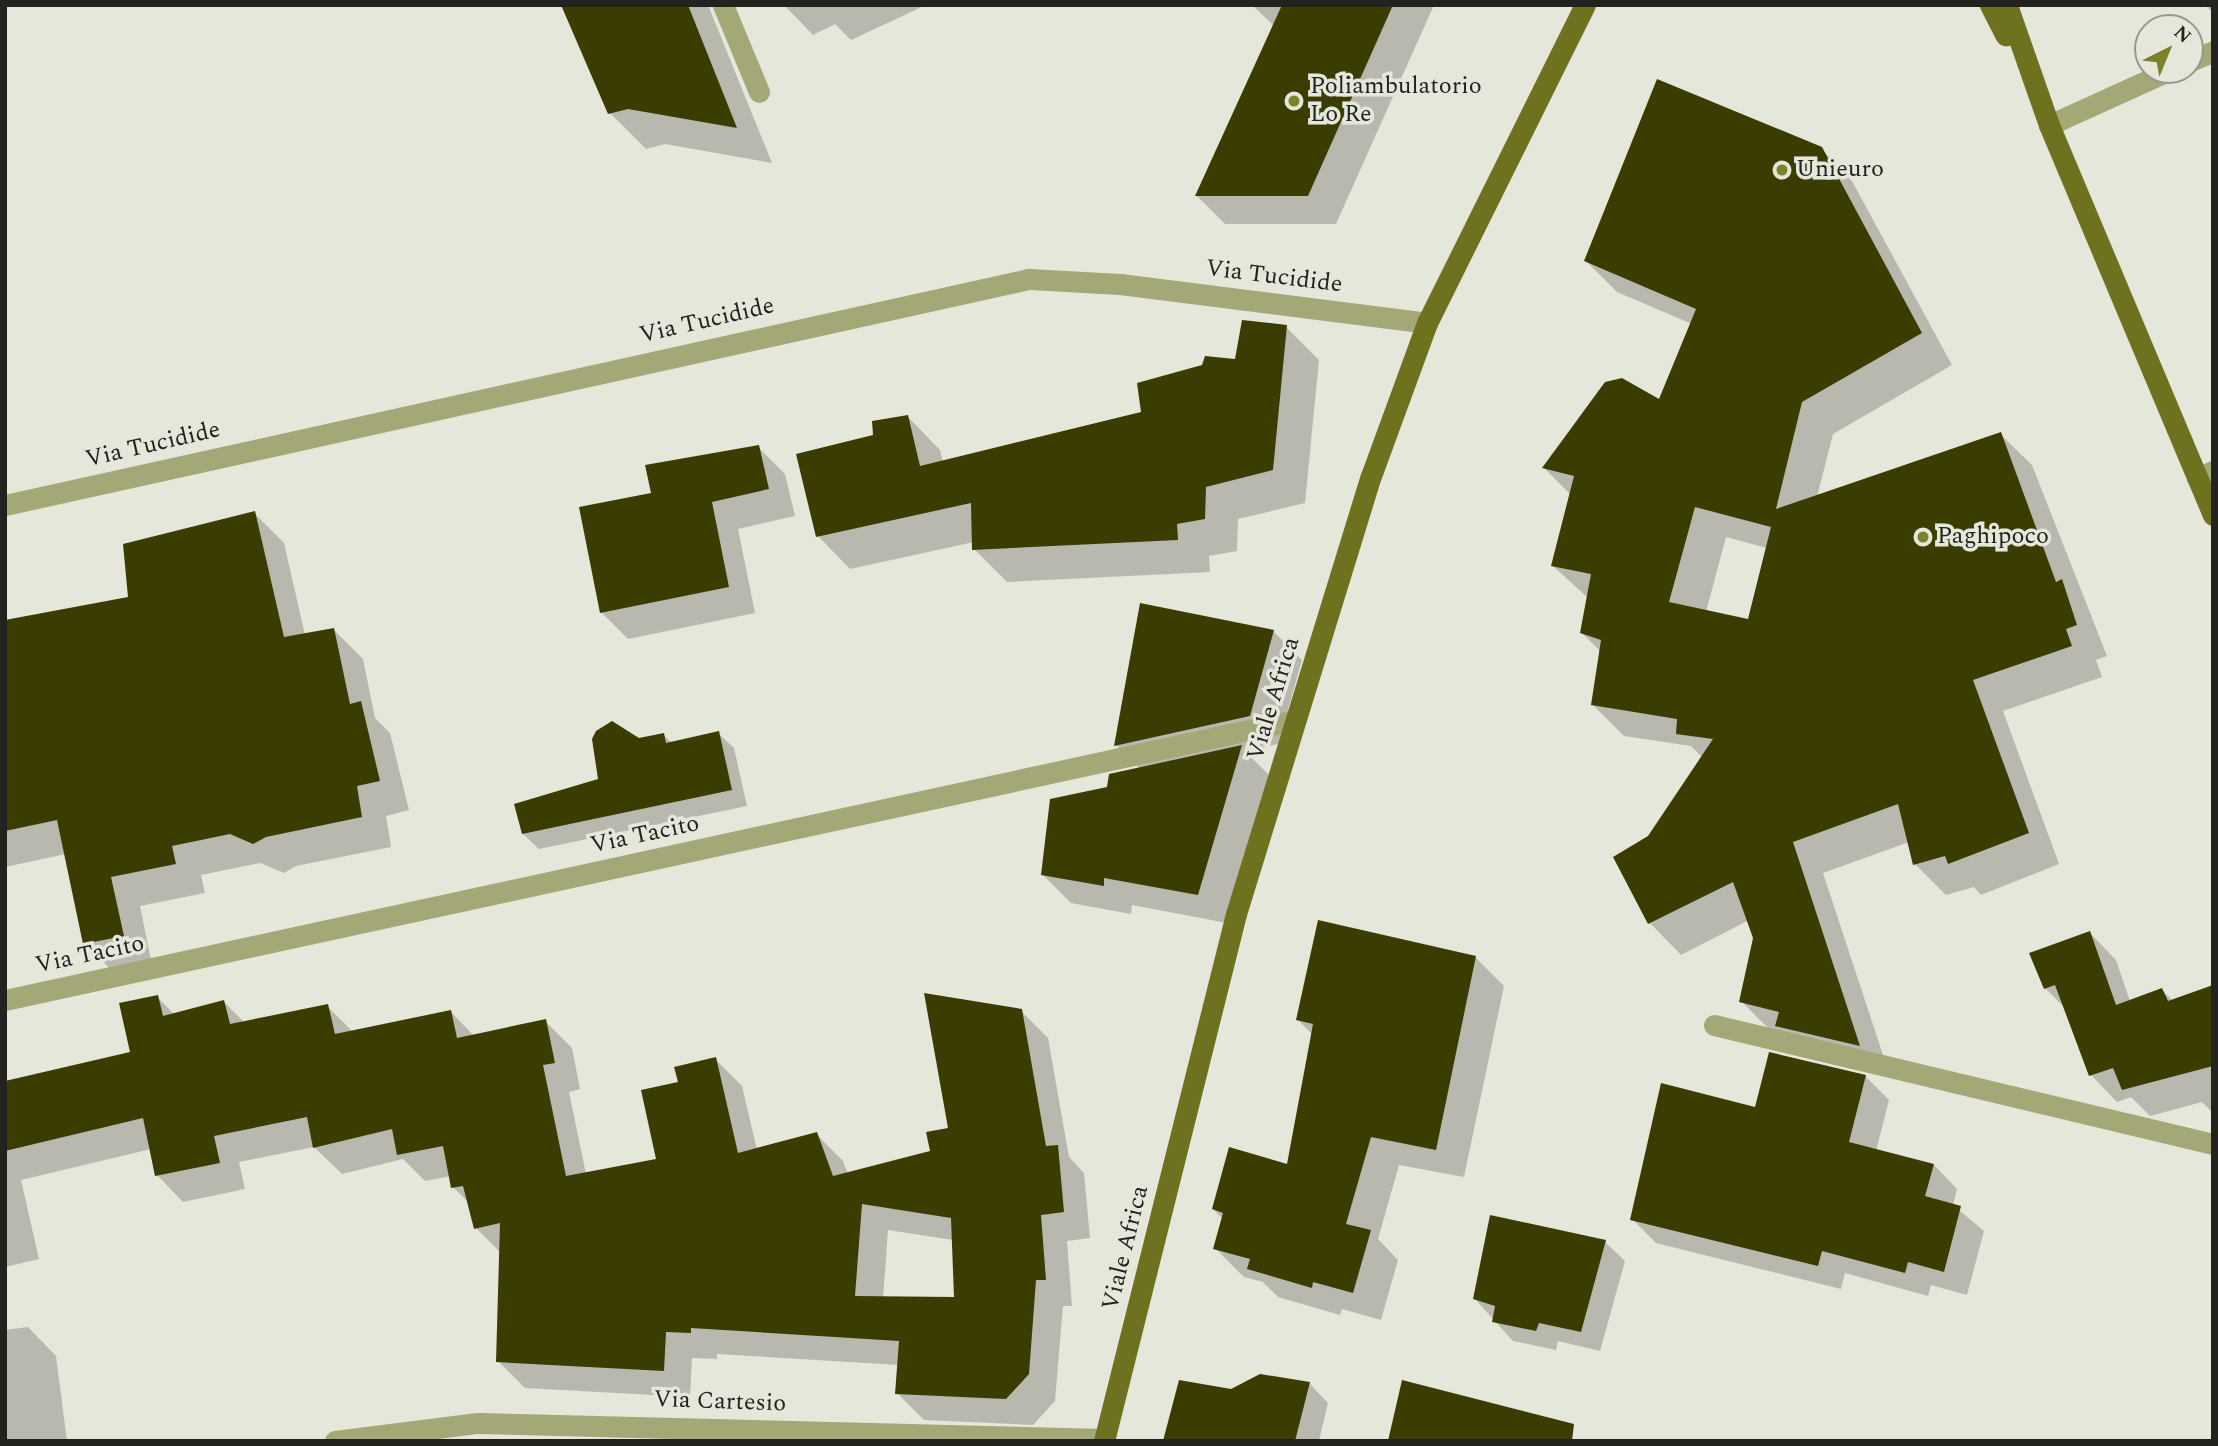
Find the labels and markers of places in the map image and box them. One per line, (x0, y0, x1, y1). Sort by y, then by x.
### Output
place label: Poliambulatorio Lo Re (1310, 73, 1482, 129)
marker: Poliambulatorio Lo Re (1284, 91, 1304, 111)
place label: Unieuro (1796, 156, 1884, 184)
marker: Unieuro (1774, 162, 1790, 178)
place label: Paghipoco (1937, 523, 2049, 551)
marker: Paghipoco (1915, 529, 1931, 545)

